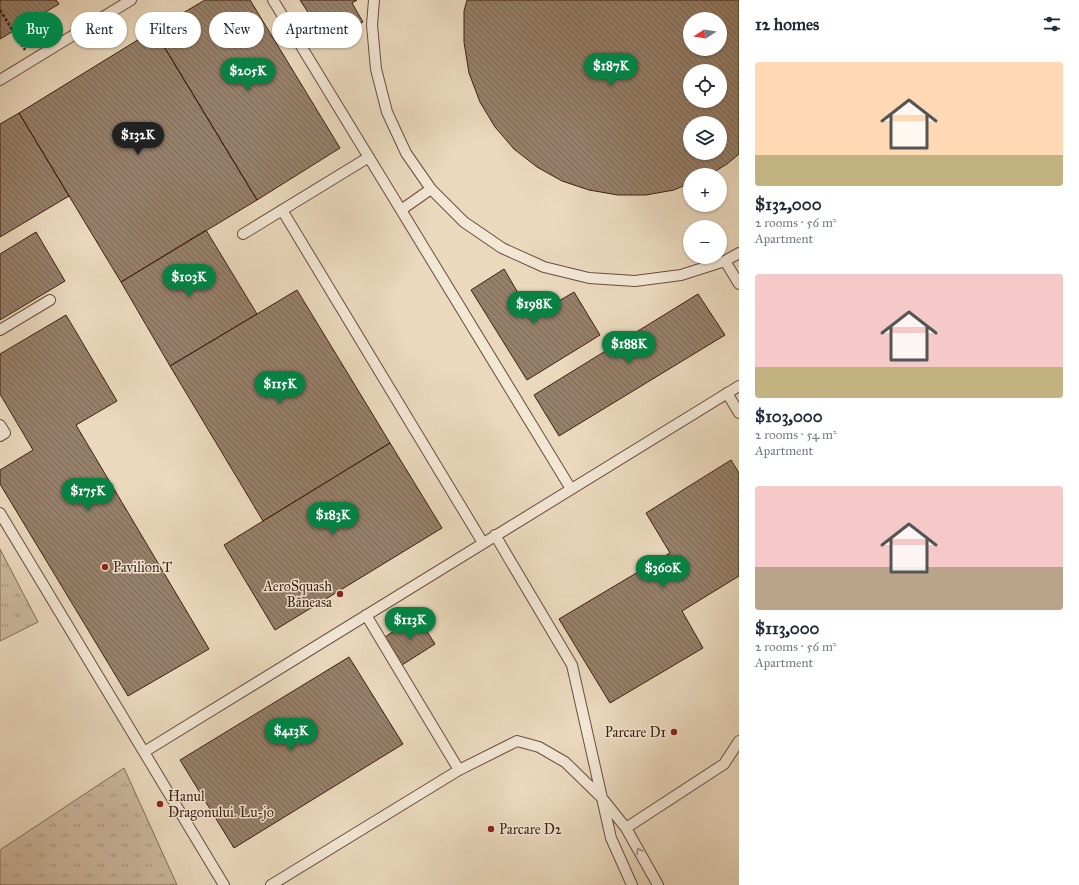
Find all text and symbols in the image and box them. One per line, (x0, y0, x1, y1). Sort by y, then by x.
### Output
chip: Buy (12, 12, 63, 48)
chip: Rent (71, 12, 127, 48)
chip: Filters (135, 12, 201, 48)
chip: New (209, 12, 264, 48)
chip: Apartment (272, 12, 362, 48)
north arrow (683, 12, 727, 56)
map controls (683, 12, 727, 264)
icon: filters (1041, 13, 1063, 35)
text: 12 homes (755, 14, 819, 35)
pin: $187K (583, 53, 639, 87)
pin: $205K (220, 58, 276, 92)
text: $187K (593, 58, 629, 74)
text: $205K (229, 63, 267, 79)
button: locate (683, 64, 727, 108)
icon: home (873, 88, 945, 160)
button: layers (683, 116, 727, 160)
pin: $132K (110, 122, 166, 156)
text: $132K (121, 127, 155, 143)
button: + (683, 168, 727, 212)
text: $132,000 (755, 194, 822, 215)
text: 2 rooms · 56 m² (755, 215, 837, 231)
button: − (683, 220, 727, 264)
text: Apartment (755, 231, 813, 247)
pin: $103K (161, 264, 217, 298)
text: $103K (172, 269, 206, 285)
pin: $198K (506, 291, 562, 325)
text: $198K (516, 296, 552, 312)
icon: home (873, 300, 945, 372)
pin: $188K (601, 331, 657, 365)
text: $188K (611, 336, 647, 352)
pin: $115K (252, 371, 308, 405)
text: $115K (263, 376, 297, 392)
text: $103,000 (755, 406, 823, 427)
text: 2 rooms · 54 m² (755, 427, 837, 443)
text: Apartment (755, 443, 813, 459)
pin: $175K (60, 478, 116, 512)
text: $175K (70, 483, 106, 499)
pin: $183K (305, 502, 361, 536)
text: $183K (316, 507, 350, 523)
icon: home (873, 512, 945, 584)
pin: $360K (635, 555, 691, 589)
place label: Pavilion T (113, 559, 172, 576)
text: $360K (645, 560, 681, 576)
marker: Pavilion T (100, 562, 110, 572)
place label: AeroSquash Băneasa (262, 578, 332, 611)
marker: AeroSquash Băneasa (335, 589, 345, 599)
pin: $113K (382, 607, 438, 641)
text: $113K (394, 612, 426, 628)
text: $113,000 (755, 618, 820, 639)
text: 2 rooms · 56 m² (755, 639, 837, 655)
text: Apartment (755, 655, 813, 671)
pin: $413K (263, 718, 319, 752)
text: $413K (274, 723, 308, 739)
place label: Parcare D1 (605, 724, 666, 741)
marker: Parcare D1 (669, 727, 679, 737)
place label: Hanul Dragonului. Lu-jo (168, 788, 274, 821)
marker: Hanul Dragonului. Lu-jo (155, 799, 165, 809)
place label: Parcare D2 (499, 821, 562, 838)
marker: Parcare D2 (486, 824, 496, 834)
one-way arrow (636, 848, 643, 855)

